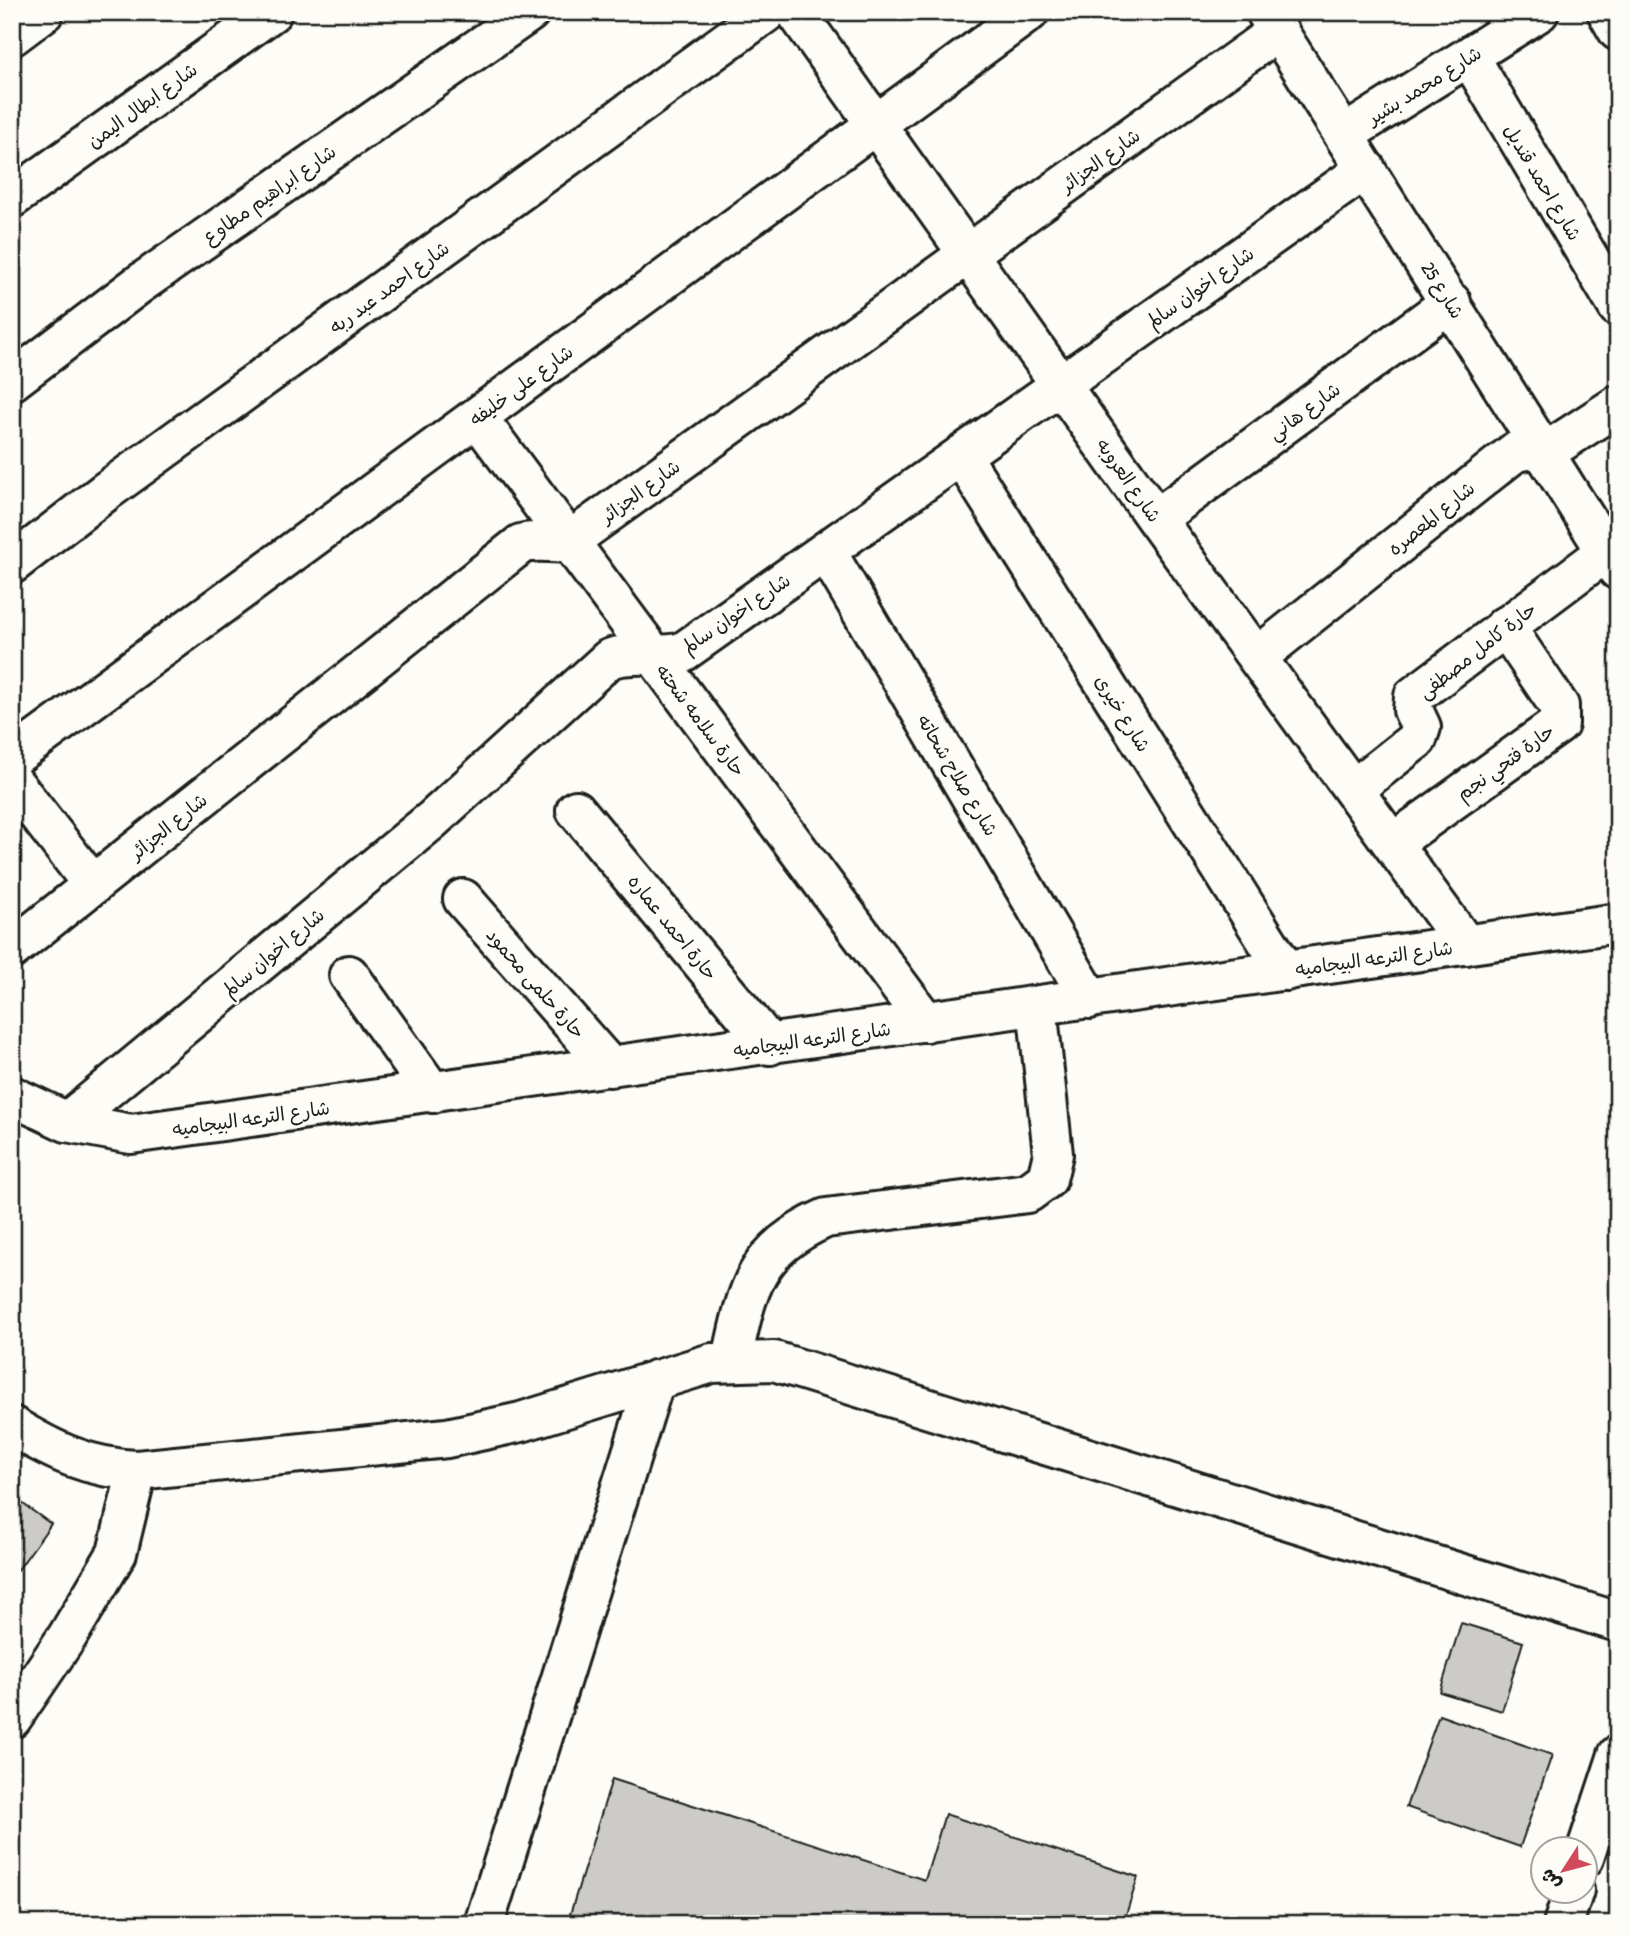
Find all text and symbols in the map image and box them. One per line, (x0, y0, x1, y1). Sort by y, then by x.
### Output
street label: شارع محمد بشير (1360, 39, 1487, 133)
street label: شارع ابطال اليمن (82, 56, 203, 155)
street label: شارع احمد قنديل (1497, 119, 1588, 246)
street label: شارع الجزائر (1053, 122, 1146, 200)
street label: شارع ابراهيم مطاوع (197, 138, 342, 251)
street label: شارع احمد عبد ربه (324, 235, 455, 340)
street label: شارع اخوان سالم (1141, 240, 1260, 335)
street label: شارع 25 (1415, 257, 1471, 324)
street label: شارع على خليفه (464, 338, 579, 432)
street label: شارع هاني (1263, 376, 1348, 449)
street label: شارع العروبه (1090, 433, 1168, 528)
street label: شارع الجزائر (593, 453, 686, 531)
street label: شارع المعصره (1382, 475, 1481, 562)
street label: شارع اخوان سالم (677, 567, 797, 661)
street label: حارة كامل مصطفى (1412, 596, 1542, 704)
street label: حارة سلامه شحته (650, 658, 752, 782)
street label: شارع خيرى (1088, 669, 1157, 757)
street label: شارع صلاح شحاته (911, 709, 1005, 841)
street label: حارة فتحي نجم (1451, 718, 1562, 810)
street label: شارع الجزائر (122, 787, 213, 867)
street label: حارة احمد عماره (622, 869, 724, 985)
street label: شارع اخوان سالم (216, 902, 331, 1004)
street label: حارة حلمى محمود (481, 922, 591, 1044)
street label: شارع الترعه البيجاميه (1294, 934, 1455, 983)
street label: شارع الترعه البيجاميه (732, 1015, 893, 1064)
street label: شارع الترعه البيجاميه (171, 1094, 332, 1143)
north arrow (1528, 1834, 1598, 1904)
text: ش (1534, 1864, 1567, 1896)

